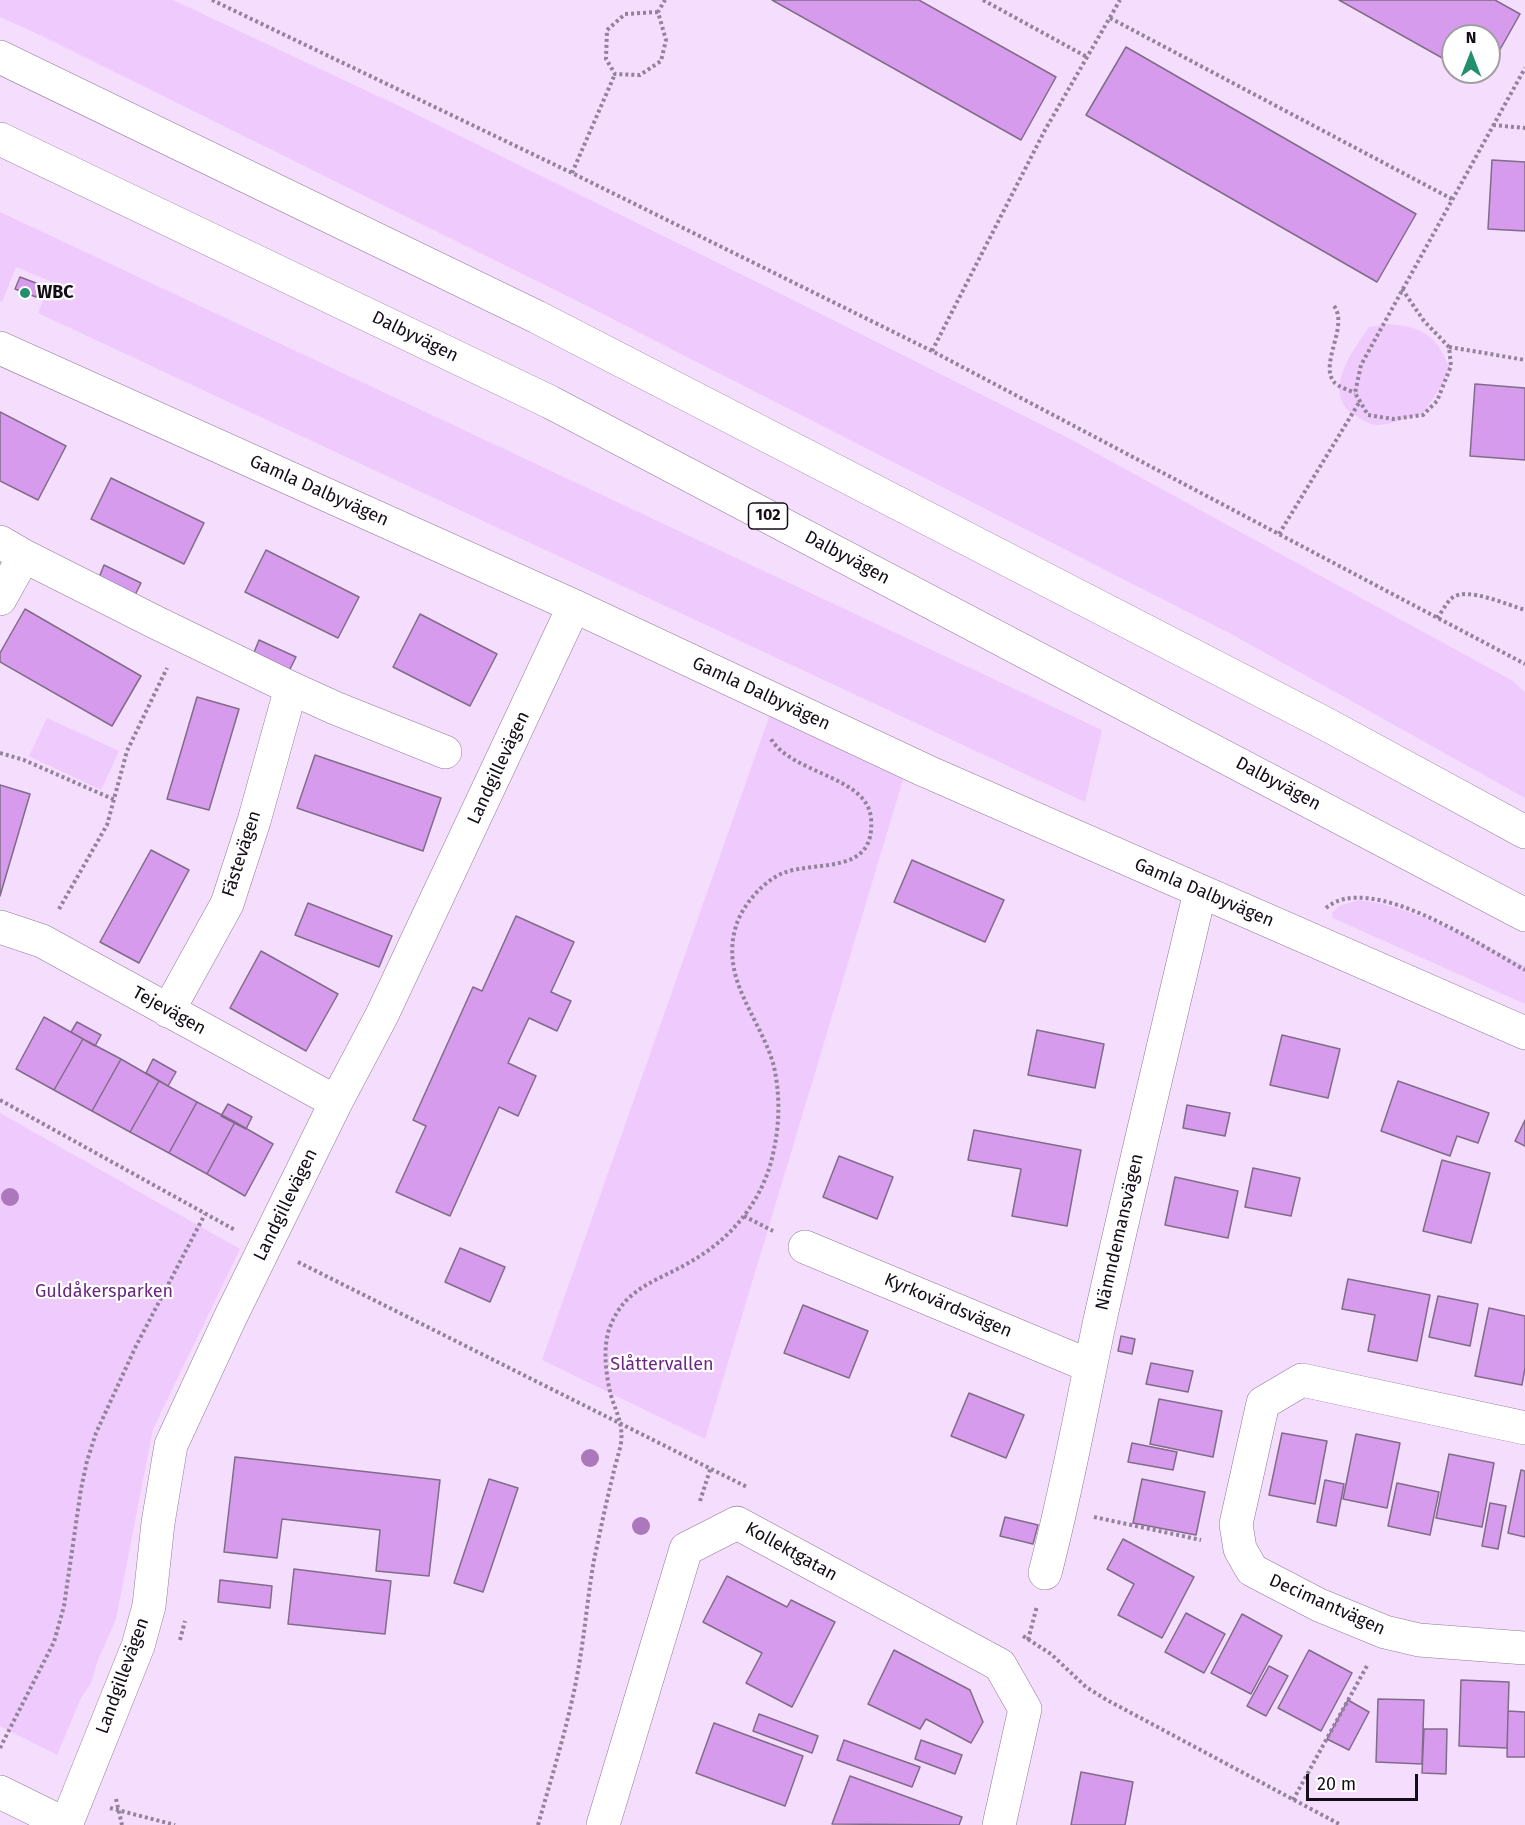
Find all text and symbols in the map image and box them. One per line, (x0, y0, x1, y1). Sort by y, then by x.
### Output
north arrow (1441, 24, 1501, 84)
text: N (1466, 28, 1476, 47)
place label: WBC (37, 282, 74, 304)
marker: WBC (18, 286, 32, 300)
street label: Dalbyvägen (368, 307, 462, 367)
street label: Gamla Dalbyvägen (246, 451, 392, 531)
road number: 102 (748, 503, 788, 529)
street label: Dalbyvägen (801, 527, 893, 589)
street label: Gamla Dalbyvägen (689, 653, 833, 735)
street label: Landgillevägen (463, 708, 535, 828)
street label: Dalbyvägen (1232, 753, 1324, 815)
street label: Fästevägen (218, 808, 266, 900)
street label: Gamla Dalbyvägen (1131, 854, 1277, 932)
street label: Tejevägen (129, 982, 209, 1040)
street label: Landgillevägen (250, 1145, 322, 1265)
street label: Nämndemansvägen (1091, 1152, 1149, 1312)
street label: Kyrkovärdsvägen (881, 1269, 1015, 1343)
park label: Guldåkersparken (35, 1281, 173, 1303)
park label: Slåttervallen (610, 1354, 714, 1376)
street label: Kollektgatan (741, 1518, 841, 1586)
street label: Decimantvägen (1266, 1570, 1388, 1640)
street label: Landgillevägen (92, 1615, 154, 1737)
scale bar (1309, 1762, 1422, 1800)
text: 20 m (1317, 1773, 1356, 1795)

